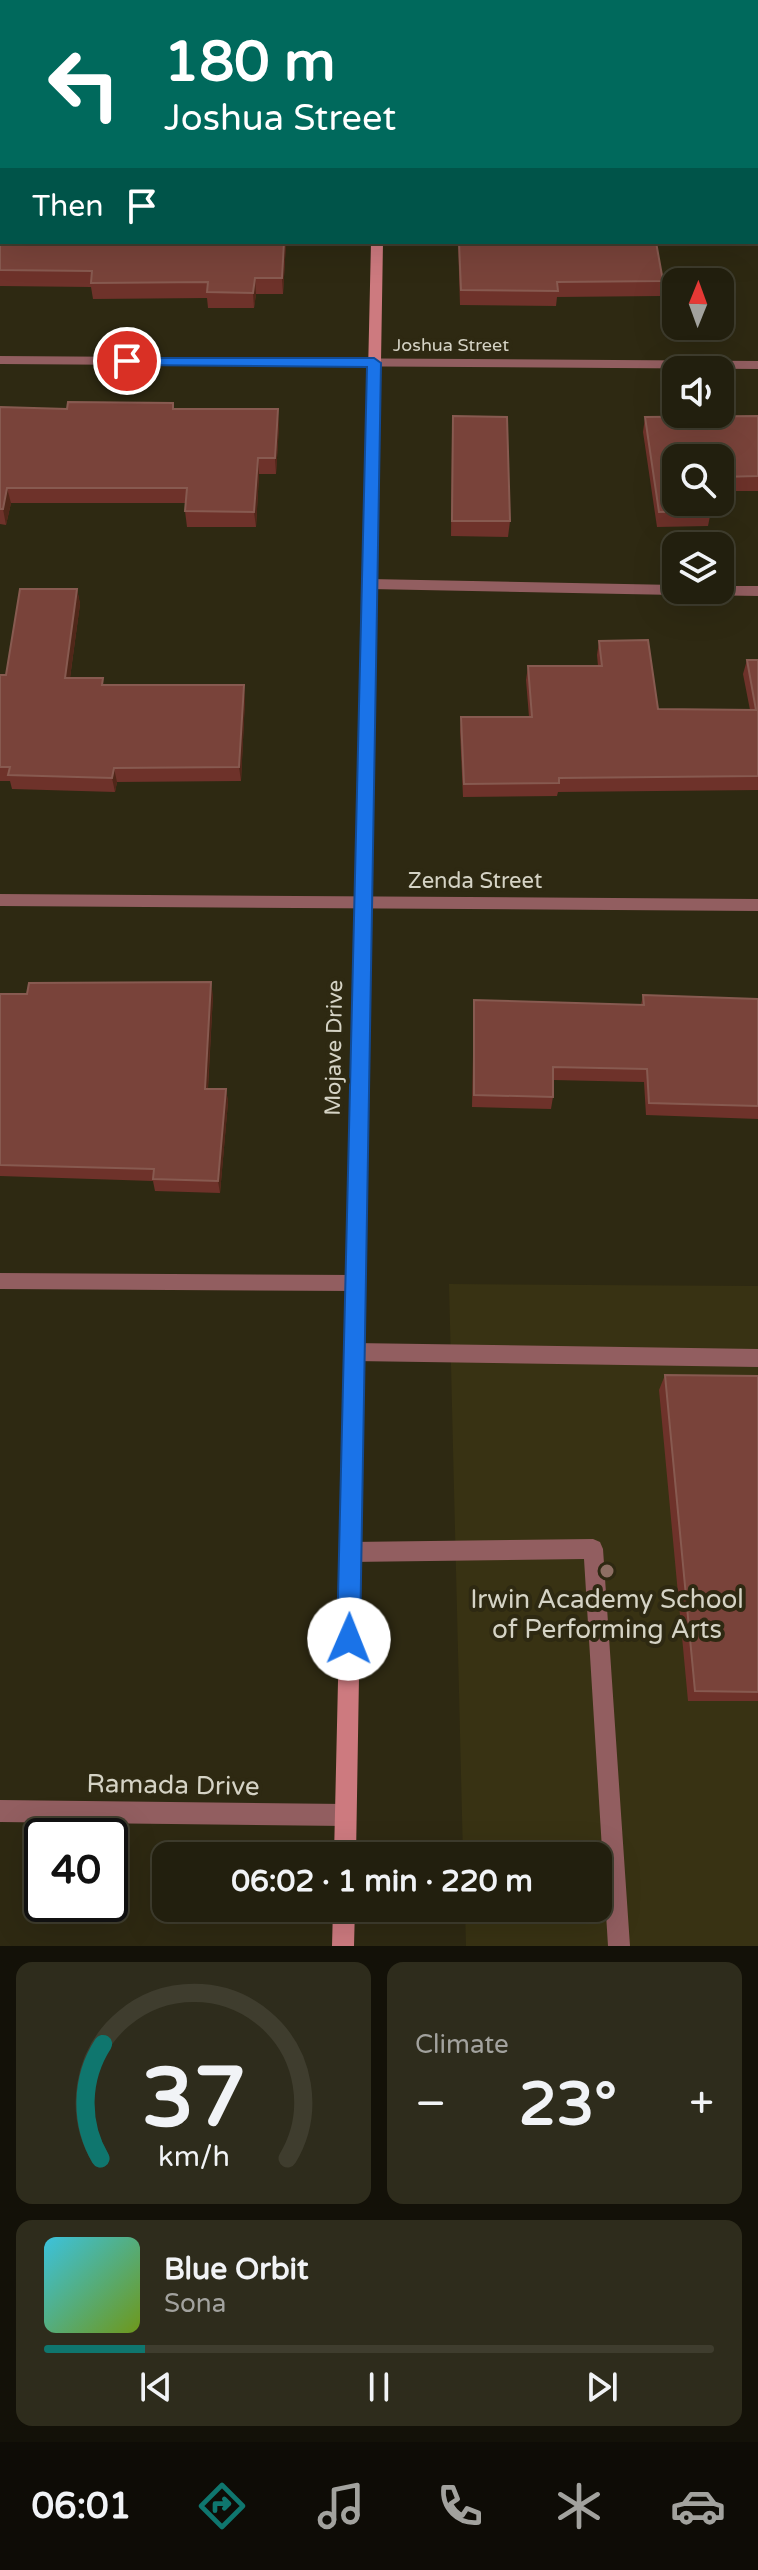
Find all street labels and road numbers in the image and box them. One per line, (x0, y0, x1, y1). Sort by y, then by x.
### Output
street label: Joshua Street (393, 334, 509, 356)
street label: Zenda Street (408, 868, 542, 894)
street label: Mojave Drive (320, 980, 348, 1116)
street label: Ramada Drive (86, 1768, 260, 1802)

